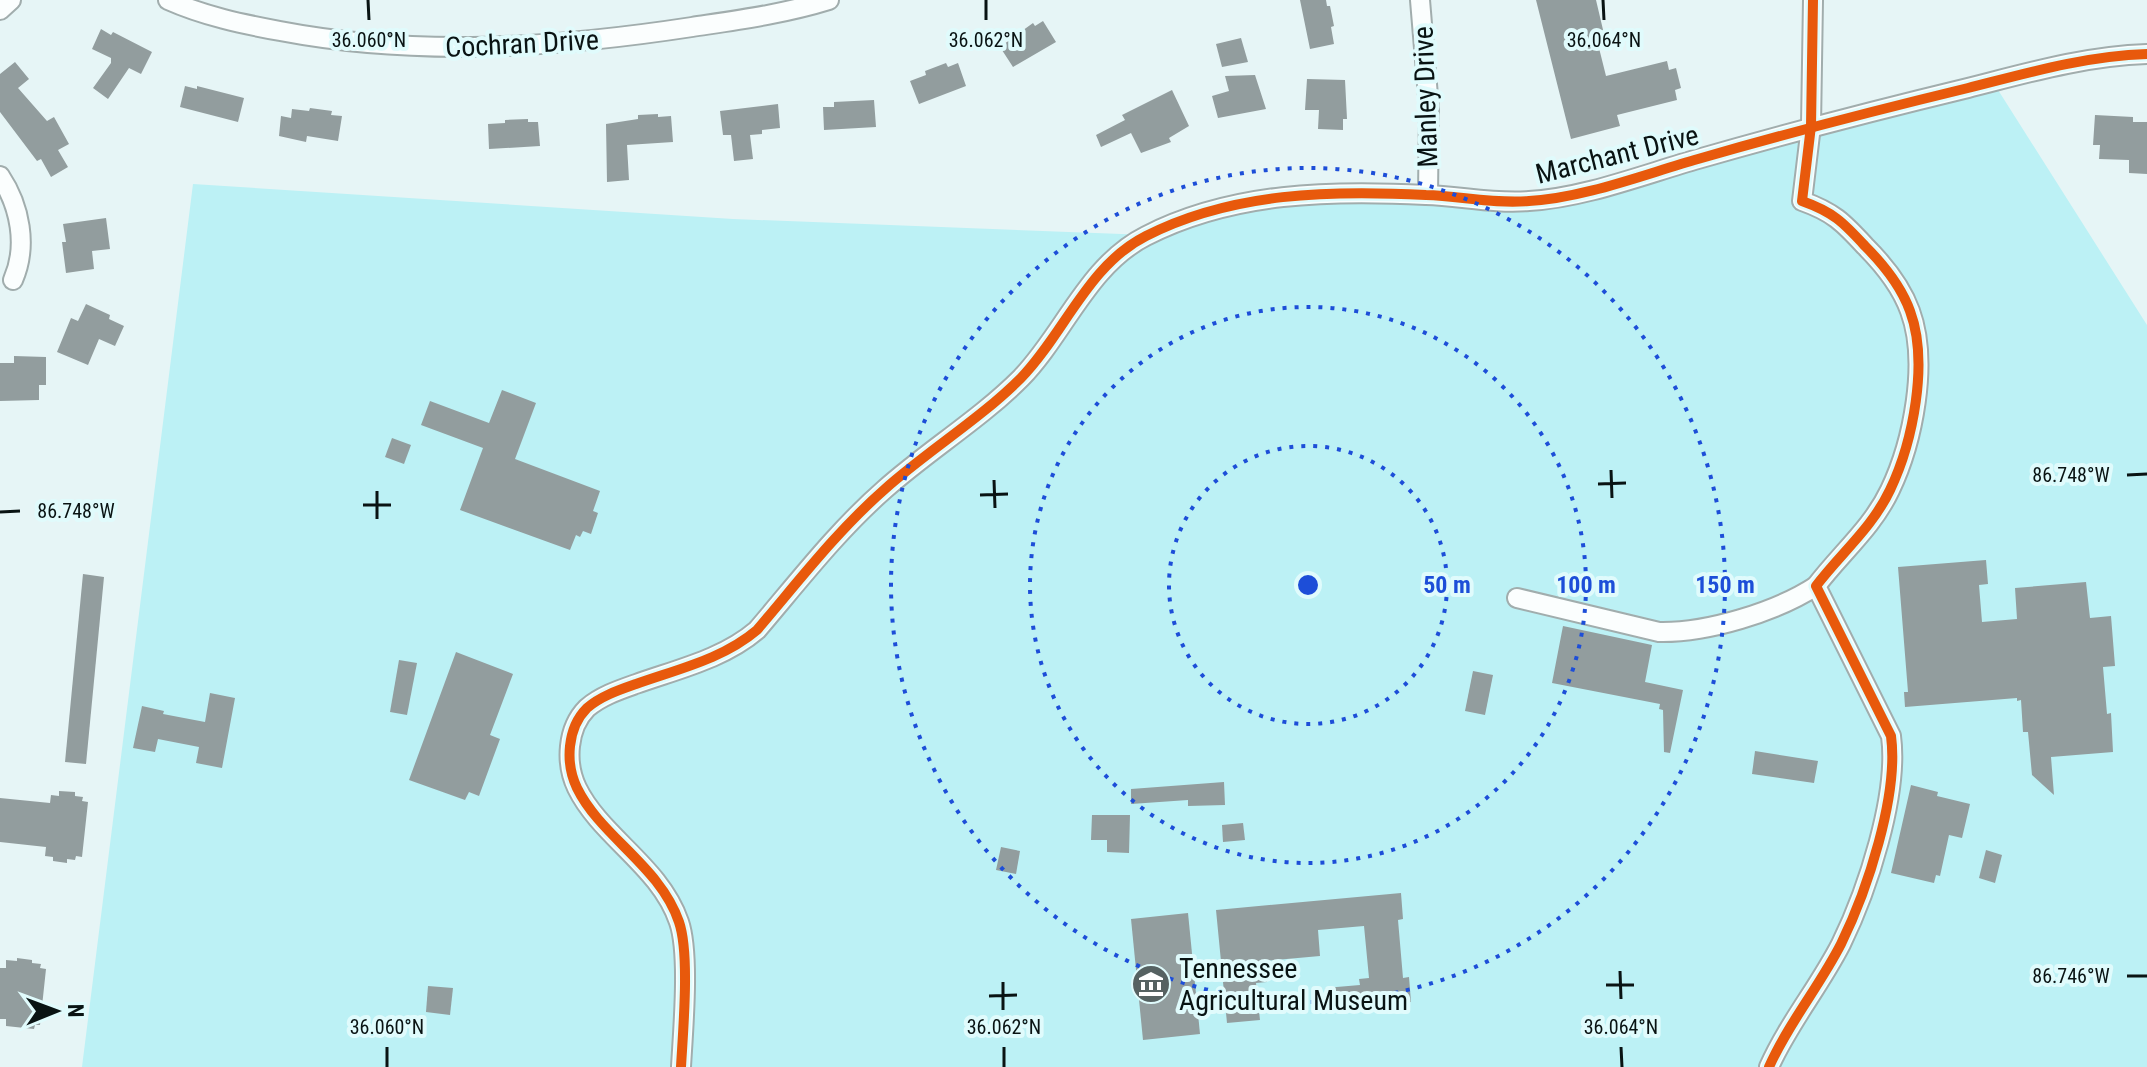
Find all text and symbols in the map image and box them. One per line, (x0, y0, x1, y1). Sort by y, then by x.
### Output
street label: Cochran Drive (444, 23, 600, 64)
street label: Manley Drive (1407, 26, 1444, 168)
text: 36.060°N (332, 28, 406, 52)
text: 36.062°N (949, 28, 1023, 52)
text: 36.064°N (1567, 28, 1641, 52)
street label: Marchant Drive (1532, 118, 1702, 191)
text: 86.748°W (2032, 463, 2110, 487)
text: 86.748°W (37, 499, 115, 523)
centre of rings (1294, 571, 1322, 599)
text: 50 m (1423, 571, 1471, 599)
text: 100 m (1556, 571, 1616, 599)
text: 150 m (1695, 571, 1755, 599)
place label: Tennessee Agricultural Museum (1179, 952, 1408, 1017)
museum icon: Tennessee Agricultural Museum (1130, 963, 1172, 1005)
text: 86.746°W (2032, 964, 2110, 988)
north arrow (16, 971, 96, 1051)
text: N (63, 1004, 88, 1018)
text: 36.060°N (350, 1015, 424, 1039)
text: 36.062°N (967, 1015, 1041, 1039)
text: 36.064°N (1584, 1015, 1658, 1039)

